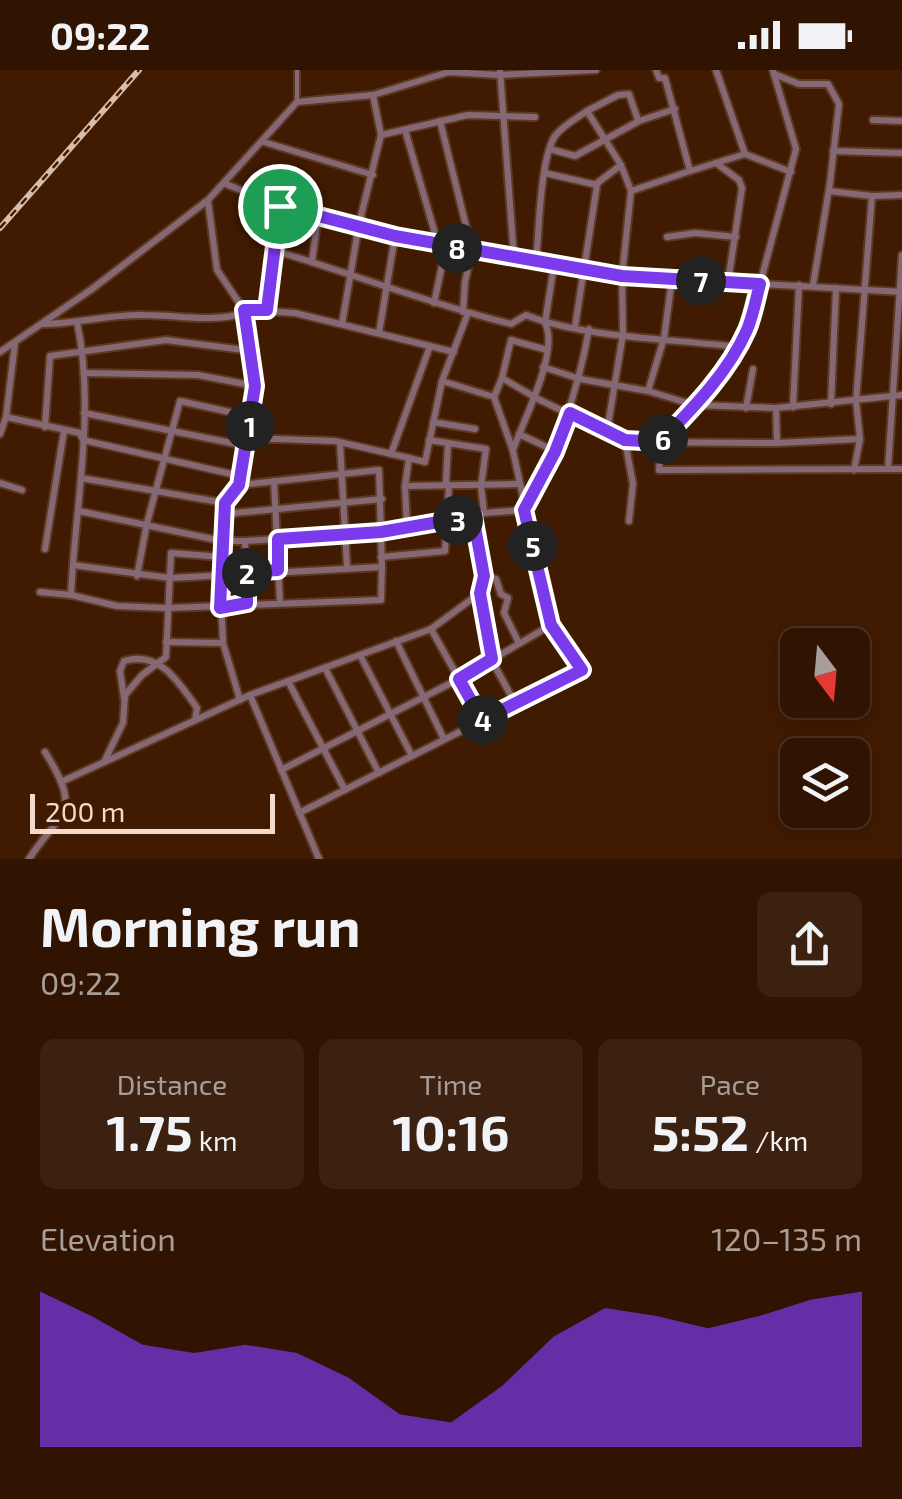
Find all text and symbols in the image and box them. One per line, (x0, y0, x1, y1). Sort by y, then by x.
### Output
text: 09:22 (50, 12, 150, 58)
pin (238, 164, 323, 249)
icon: arrive (253, 179, 308, 234)
pin: 8 (432, 223, 482, 273)
text: 8 (448, 231, 466, 265)
pin: 7 (676, 256, 726, 306)
text: 7 (694, 264, 708, 298)
pin: 1 (225, 401, 275, 451)
text: 1 (244, 409, 256, 443)
pin: 6 (638, 414, 688, 464)
text: 6 (655, 422, 671, 456)
pin: 3 (433, 495, 483, 545)
text: 3 (450, 503, 466, 537)
pin: 5 (508, 521, 558, 571)
text: 5 (525, 529, 541, 563)
pin: 2 (222, 548, 272, 598)
text: 2 (239, 556, 255, 590)
north arrow (780, 628, 870, 718)
map controls (780, 628, 870, 828)
pin: 4 (458, 695, 508, 745)
text: 4 (474, 703, 492, 737)
button: layers (780, 738, 870, 828)
scale bar (30, 789, 275, 834)
text: 200 m (45, 794, 125, 828)
text: Morning run (40, 892, 361, 958)
button: share (757, 892, 862, 997)
text: 09:22 (40, 963, 121, 1001)
text: Distance (117, 1067, 227, 1101)
text: Time (420, 1067, 482, 1101)
text: Pace (700, 1067, 760, 1101)
text: 1.75 (106, 1101, 193, 1161)
text: 10:16 (392, 1101, 510, 1161)
text: 5:52 (652, 1101, 749, 1161)
text: km (193, 1123, 238, 1157)
text: /km (749, 1123, 808, 1157)
text: Elevation (40, 1219, 176, 1257)
text: 120–135 m (711, 1219, 862, 1257)

